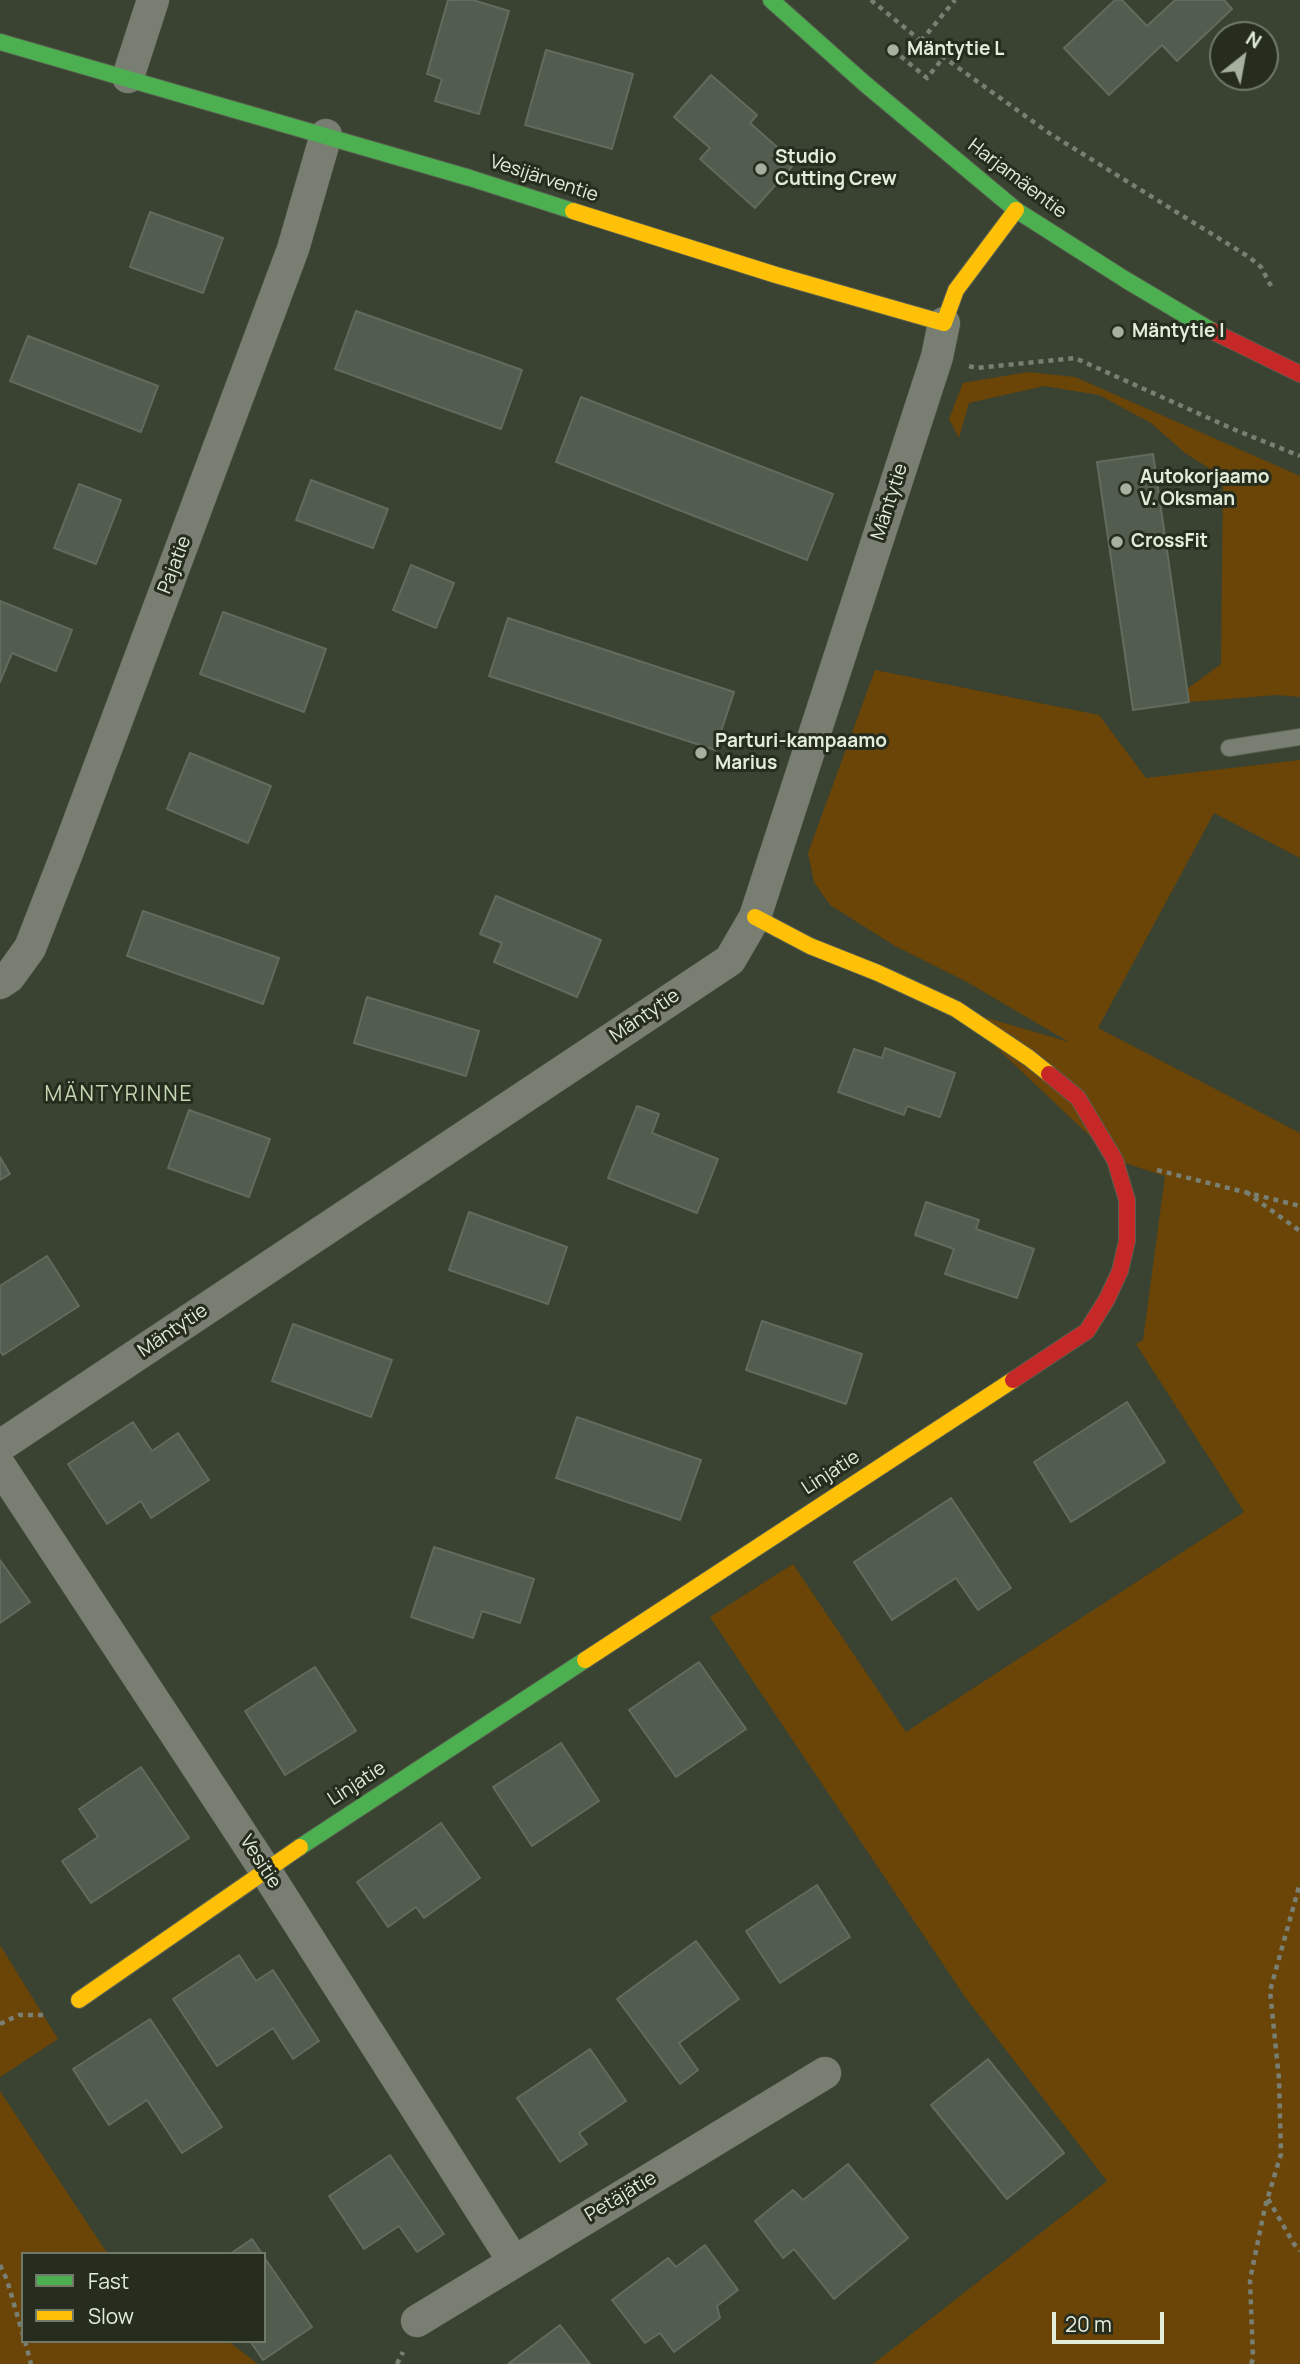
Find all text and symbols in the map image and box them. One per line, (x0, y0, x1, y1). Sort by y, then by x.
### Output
north arrow (1209, 21, 1279, 91)
text: N (1241, 25, 1266, 54)
place label: Mäntytie L (907, 39, 1004, 61)
marker: Mäntytie L (885, 42, 901, 58)
street label: Harjamäentie (963, 134, 1071, 224)
place label: Studio Cutting Crew (775, 147, 897, 191)
street label: Vesijärventie (487, 151, 601, 207)
marker: Studio Cutting Crew (753, 161, 769, 177)
place label: Mäntytie I (1132, 321, 1225, 343)
marker: Mäntytie I (1110, 324, 1126, 340)
street label: Mäntytie (867, 461, 913, 543)
place label: Autokorjaamo V. Oksman (1140, 467, 1269, 511)
marker: Autokorjaamo V. Oksman (1118, 481, 1134, 497)
place label: CrossFit (1131, 531, 1208, 553)
street label: Pajatie (154, 533, 196, 597)
marker: CrossFit (1109, 534, 1125, 550)
place label: Parturi-kampaamo Marius (715, 731, 887, 775)
marker: Parturi-kampaamo Marius (693, 745, 709, 761)
street label: Mäntytie (606, 984, 684, 1048)
district label: MÄNTYRINNE (46, 1082, 192, 1108)
street label: Mäntytie (134, 1299, 212, 1363)
street label: Linjatie (798, 1446, 864, 1500)
street label: Linjatie (324, 1757, 390, 1811)
street label: Vesitie (234, 1831, 286, 1893)
street label: Petäjätie (581, 2167, 661, 2227)
legend (21, 2252, 266, 2343)
text: Fast (88, 2267, 129, 2295)
scale bar (1055, 2298, 1167, 2342)
text: Slow (88, 2302, 134, 2330)
text: 20 m (1065, 2310, 1112, 2338)

